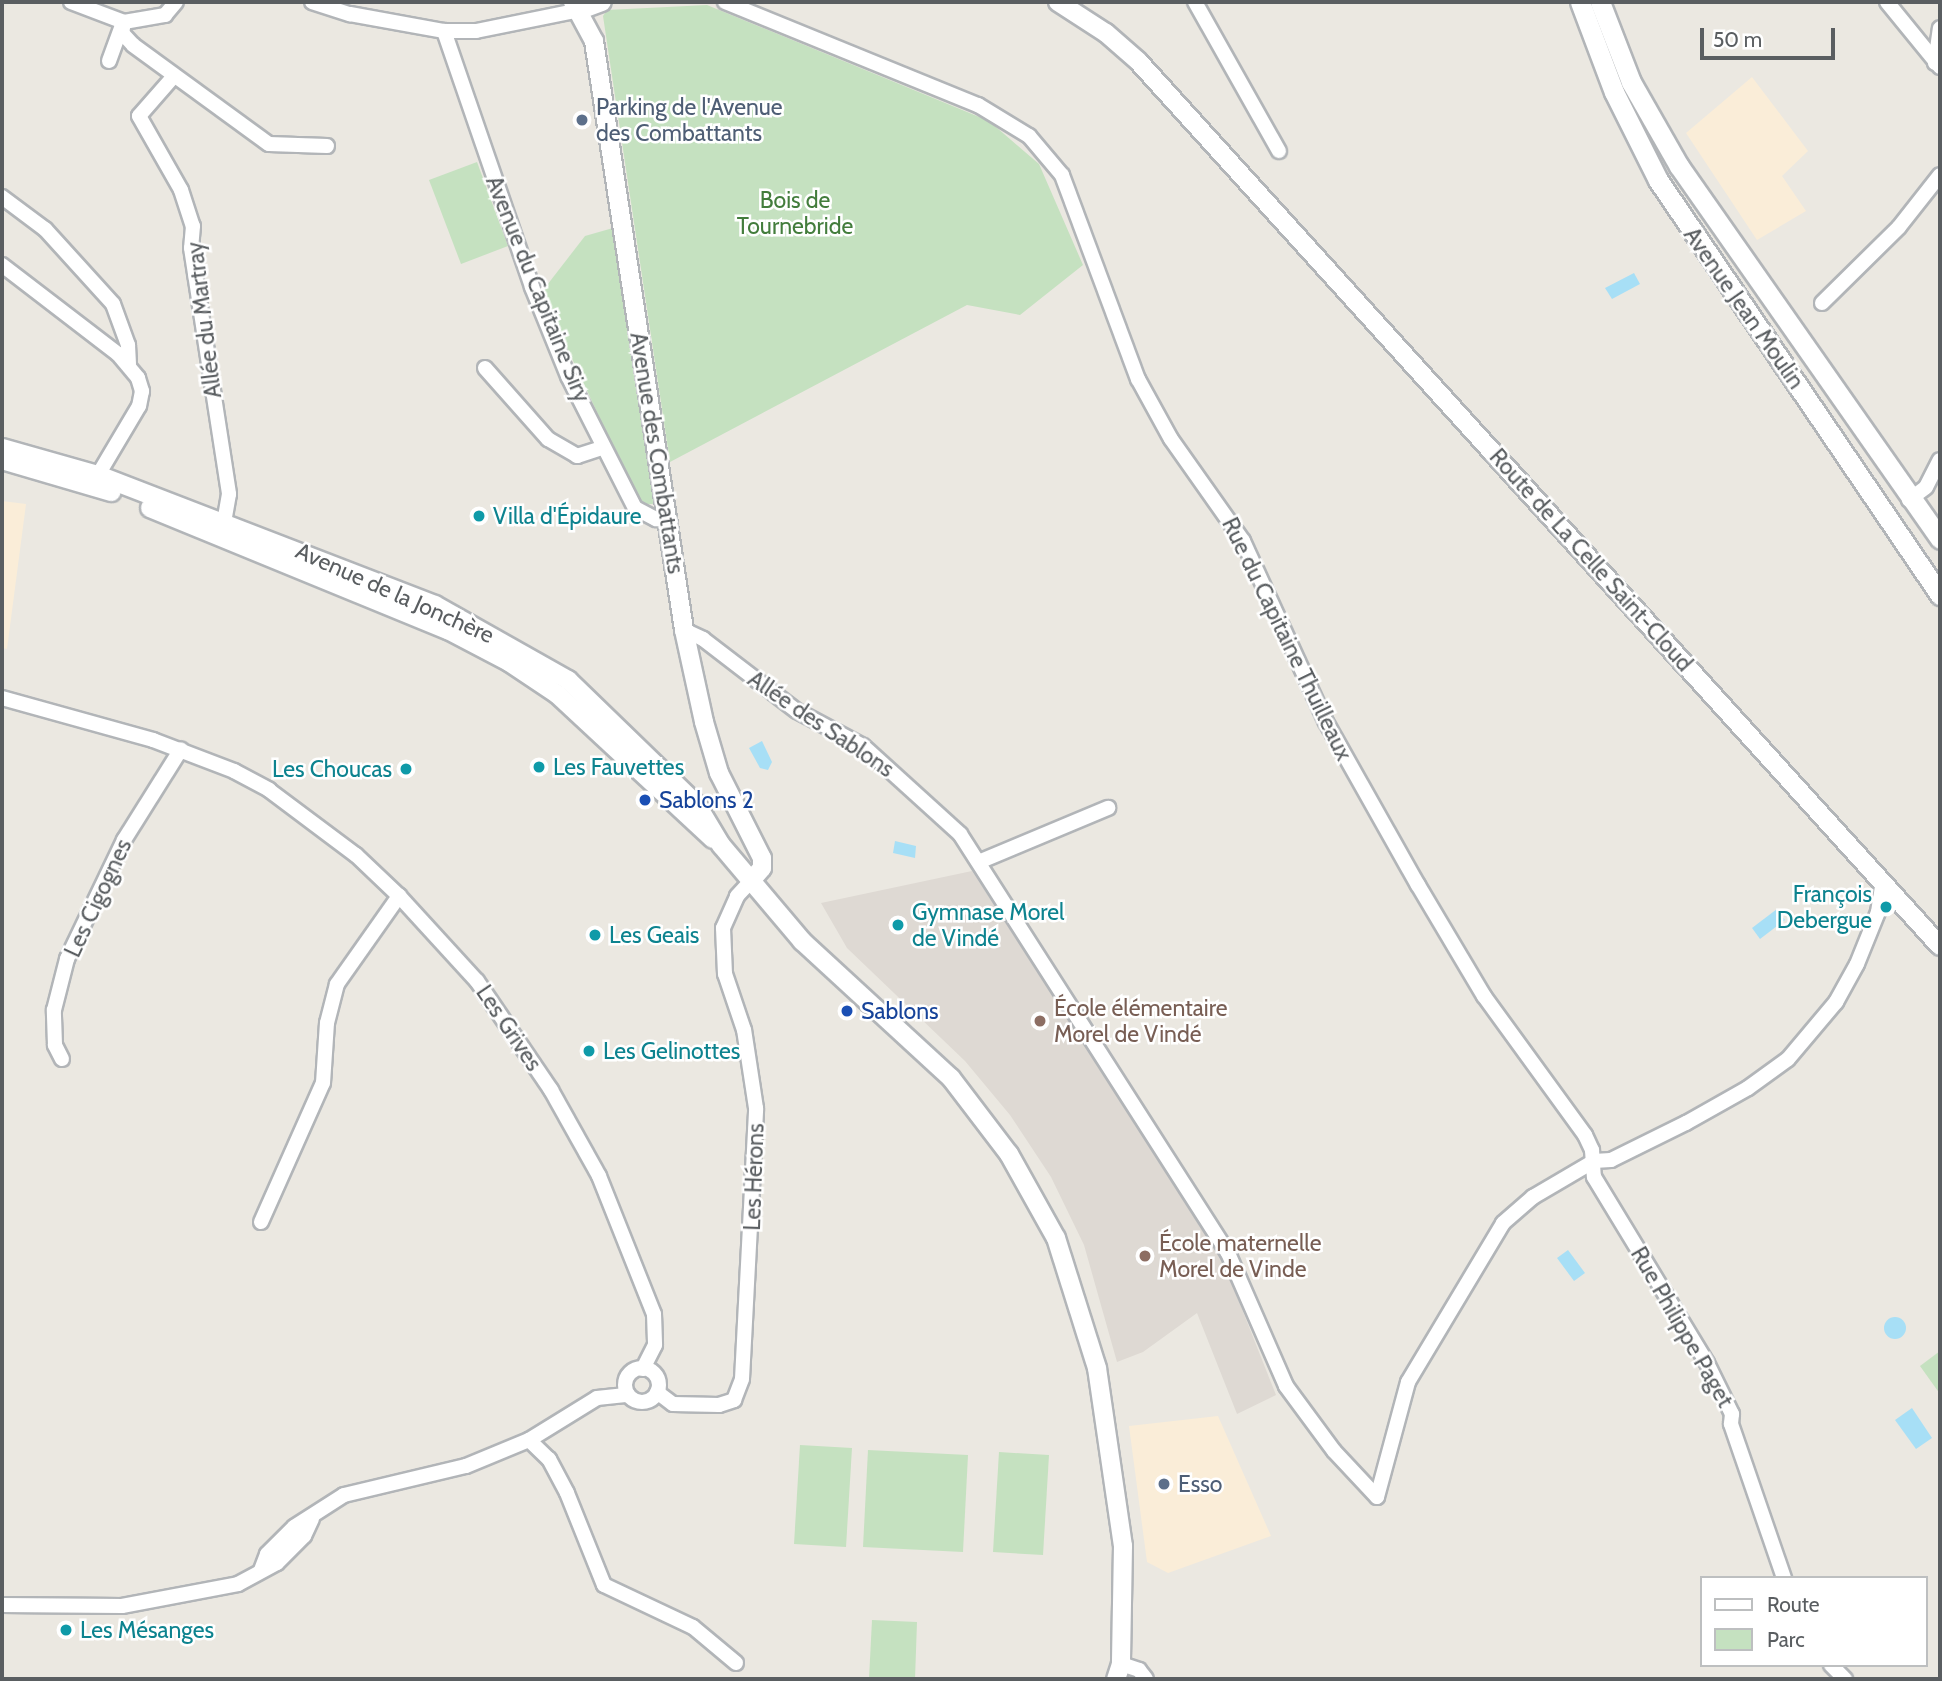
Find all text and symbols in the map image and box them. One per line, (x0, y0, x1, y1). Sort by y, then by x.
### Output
scale bar (1704, 14, 1839, 58)
text: 50 m (1713, 27, 1762, 52)
place label: Parking de l'Avenue des Combattants (596, 93, 783, 147)
marker: Parking de l'Avenue des Combattants (574, 112, 590, 128)
street label: Avenue du Capitaine Siry (480, 172, 596, 406)
park label: Bois de Tournebride (737, 186, 853, 240)
street label: Avenue Jean Moulin (1678, 222, 1810, 394)
street label: Allée du Martray (181, 240, 227, 400)
street label: Avenue des Combattants (624, 330, 690, 576)
street label: Route de La Celle Saint-Cloud (1484, 443, 1698, 677)
place label: Villa d'Épidaure (493, 502, 642, 530)
marker: Villa d'Épidaure (471, 508, 487, 524)
street label: Rue du Capitaine Thuilleaux (1216, 513, 1358, 765)
street label: Avenue de la Jonchère (292, 537, 498, 649)
street label: Allée des Sablons (743, 665, 899, 783)
place label: Les Fauvettes (553, 753, 684, 781)
place label: Les Choucas (272, 755, 392, 783)
marker: Les Fauvettes (531, 759, 547, 775)
marker: Les Choucas (398, 761, 414, 777)
place label: Sablons 2 (659, 786, 754, 814)
marker: Sablons 2 (637, 792, 653, 808)
street label: Les Cigognes (59, 835, 137, 961)
place label: François Debergue (1777, 880, 1872, 934)
place label: Gymnase Morel de Vindé (912, 898, 1065, 952)
marker: François Debergue (1878, 899, 1894, 915)
marker: Gymnase Morel de Vindé (890, 917, 906, 933)
place label: Les Geais (609, 921, 699, 949)
marker: Les Geais (587, 927, 603, 943)
street label: Les Grives (470, 980, 548, 1076)
place label: École élémentaire Morel de Vindé (1054, 994, 1227, 1048)
place label: Sablons (861, 997, 939, 1025)
marker: Sablons (839, 1003, 855, 1019)
marker: École élémentaire Morel de Vindé (1032, 1013, 1048, 1029)
place label: Les Gelinottes (603, 1037, 740, 1065)
marker: Les Gelinottes (581, 1043, 597, 1059)
street label: Les Hérons (738, 1123, 770, 1231)
place label: École maternelle Morel de Vinde (1159, 1229, 1321, 1283)
street label: Rue Philippe Paget (1625, 1242, 1739, 1412)
marker: École maternelle Morel de Vinde (1137, 1248, 1153, 1264)
place label: Esso (1178, 1470, 1222, 1498)
marker: Esso (1156, 1476, 1172, 1492)
legend (1700, 1576, 1928, 1667)
text: Route (1767, 1592, 1820, 1617)
place label: Les Mésanges (80, 1616, 214, 1644)
marker: Les Mésanges (58, 1622, 74, 1638)
text: Parc (1767, 1627, 1805, 1652)

